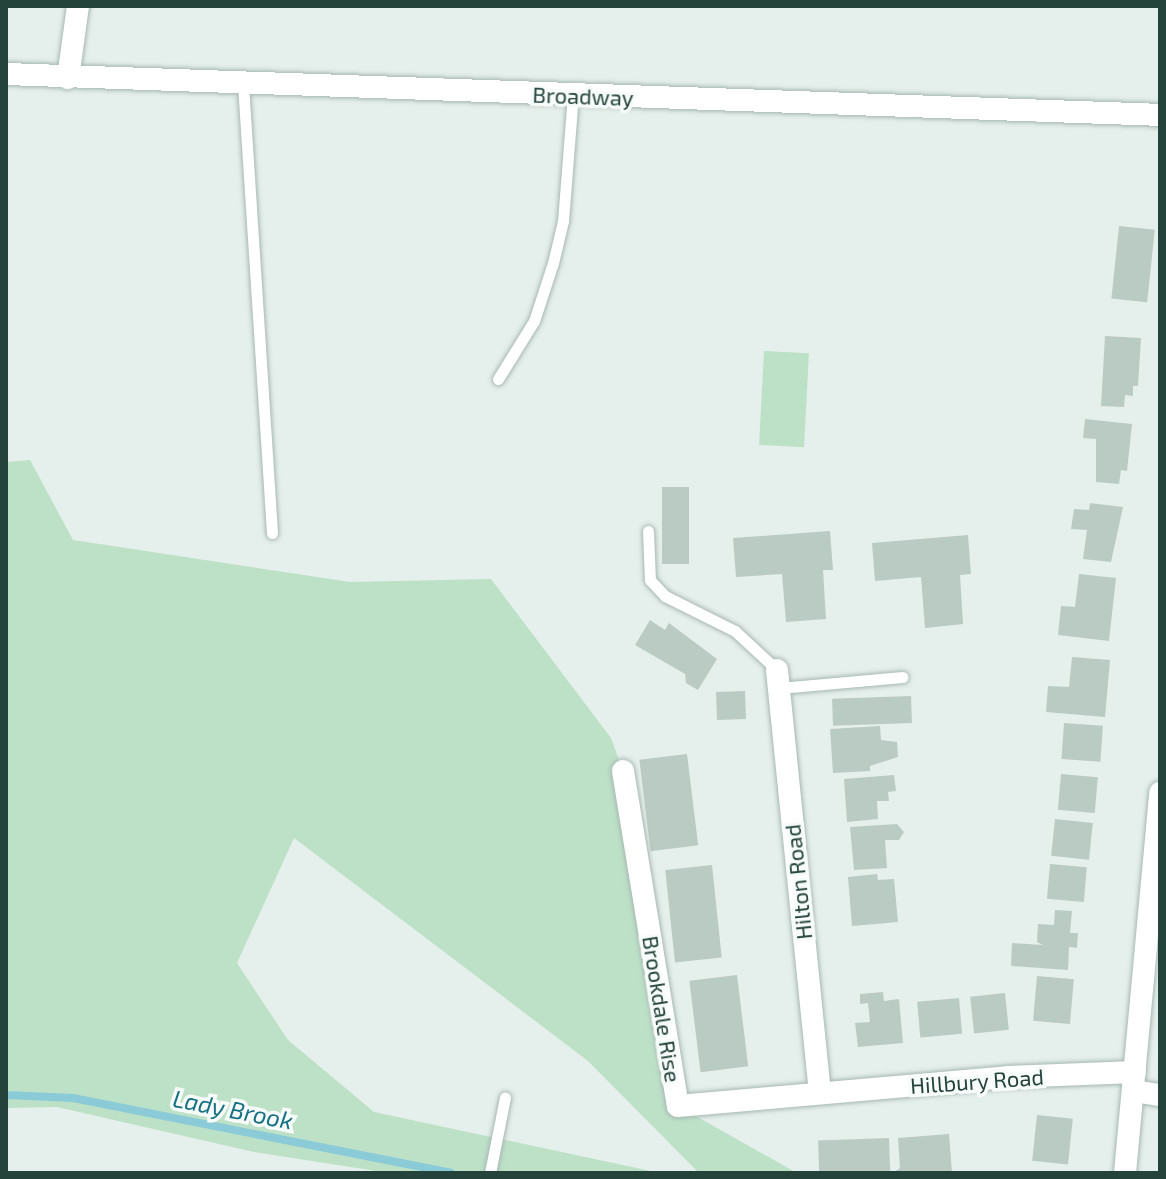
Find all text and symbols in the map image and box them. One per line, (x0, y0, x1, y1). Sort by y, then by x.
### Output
street label: Broadway (532, 81, 634, 111)
street label: Hilton Road (779, 823, 817, 941)
street label: Brookdale Rise (637, 934, 687, 1084)
street label: Hillbury Road (909, 1063, 1045, 1099)
water label: Lady Brook (171, 1083, 295, 1135)

